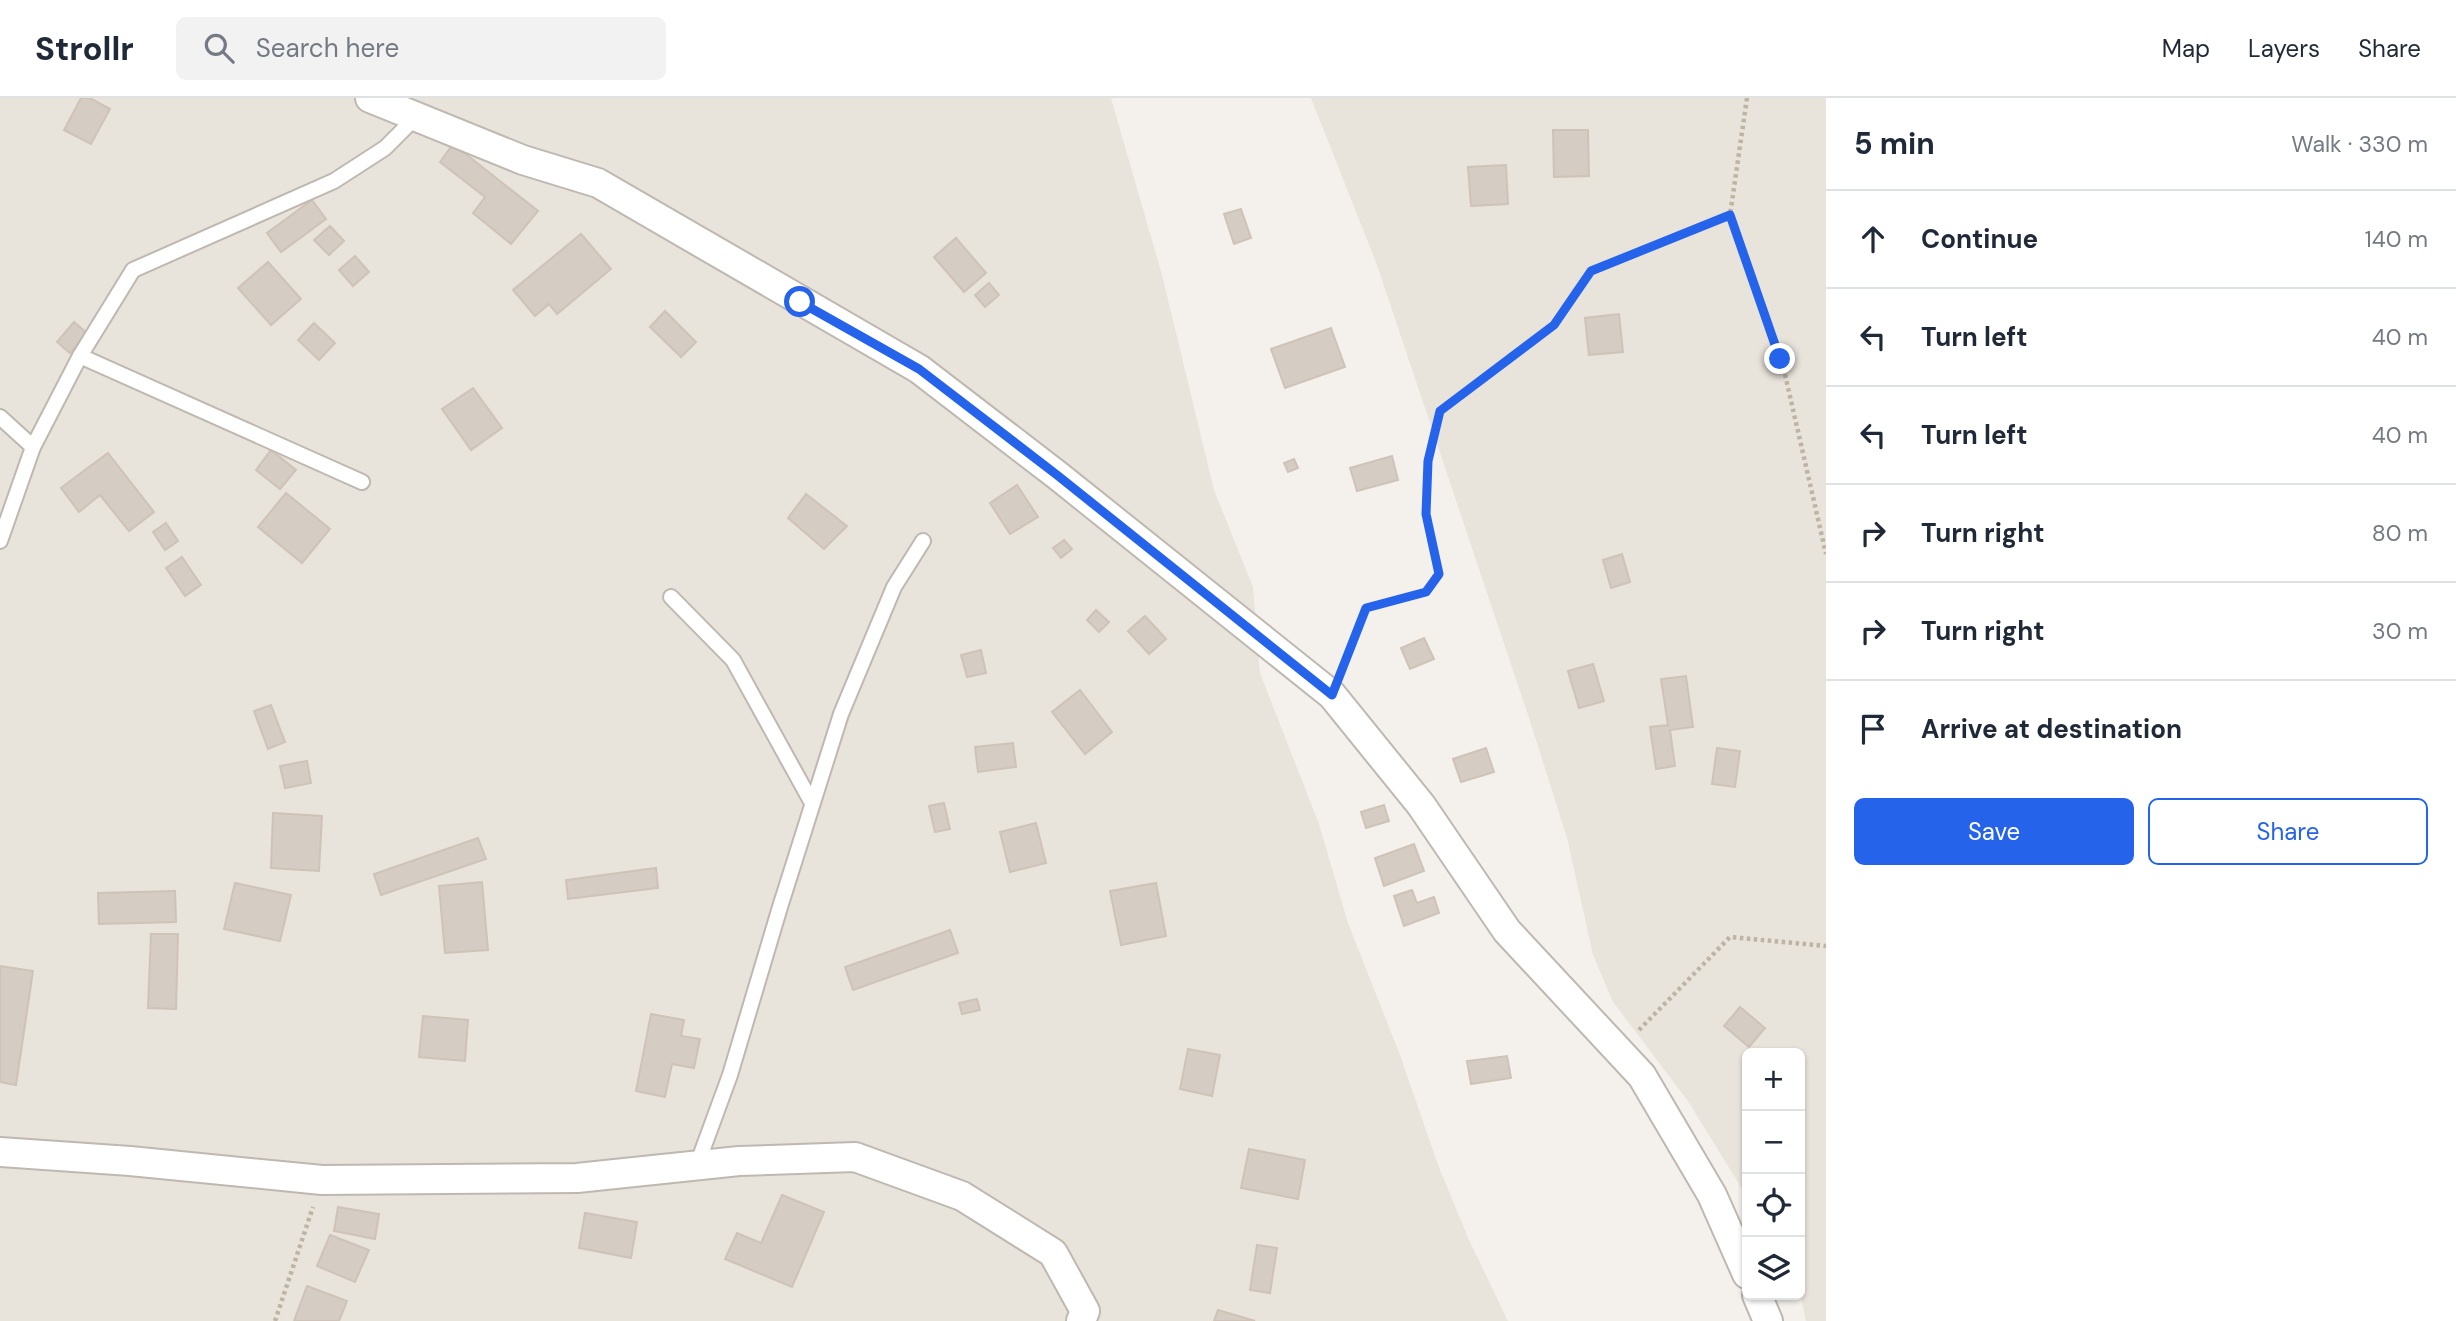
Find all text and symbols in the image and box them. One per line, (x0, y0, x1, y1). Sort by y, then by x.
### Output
search box (176, 17, 666, 80)
text: Strollr (35, 27, 134, 70)
icon: search (200, 29, 238, 67)
text: Search here (256, 31, 399, 65)
text: Map (2162, 33, 2210, 64)
text: Layers (2248, 33, 2320, 64)
text: Share (2358, 33, 2421, 64)
text: 5 min (1854, 124, 1935, 163)
text: Walk · 330 m (2291, 129, 2428, 159)
icon: ahead (1854, 220, 1892, 258)
text: Continue (1921, 222, 2038, 256)
text: 140 m (2365, 224, 2428, 254)
route start (784, 286, 815, 317)
icon: left (1854, 318, 1892, 356)
text: Turn left (1921, 320, 2028, 354)
text: 40 m (2372, 322, 2428, 352)
route end (1764, 343, 1795, 374)
icon: left (1854, 416, 1892, 454)
text: Turn left (1921, 418, 2028, 452)
text: 40 m (2372, 420, 2428, 450)
icon: right (1854, 514, 1892, 552)
text: Turn right (1921, 516, 2045, 550)
text: 80 m (2372, 518, 2428, 548)
icon: right (1854, 612, 1892, 650)
text: Turn right (1921, 614, 2045, 648)
text: 30 m (2372, 616, 2428, 646)
icon: arrive (1854, 710, 1892, 748)
text: Arrive at destination (1921, 712, 2182, 746)
button: Save (1854, 798, 2134, 865)
button: Share (2148, 798, 2428, 865)
map controls (1742, 1048, 1805, 1300)
button: + (1742, 1048, 1805, 1111)
button: − (1742, 1111, 1805, 1174)
button: locate (1742, 1174, 1805, 1237)
button: layers (1742, 1237, 1805, 1300)

